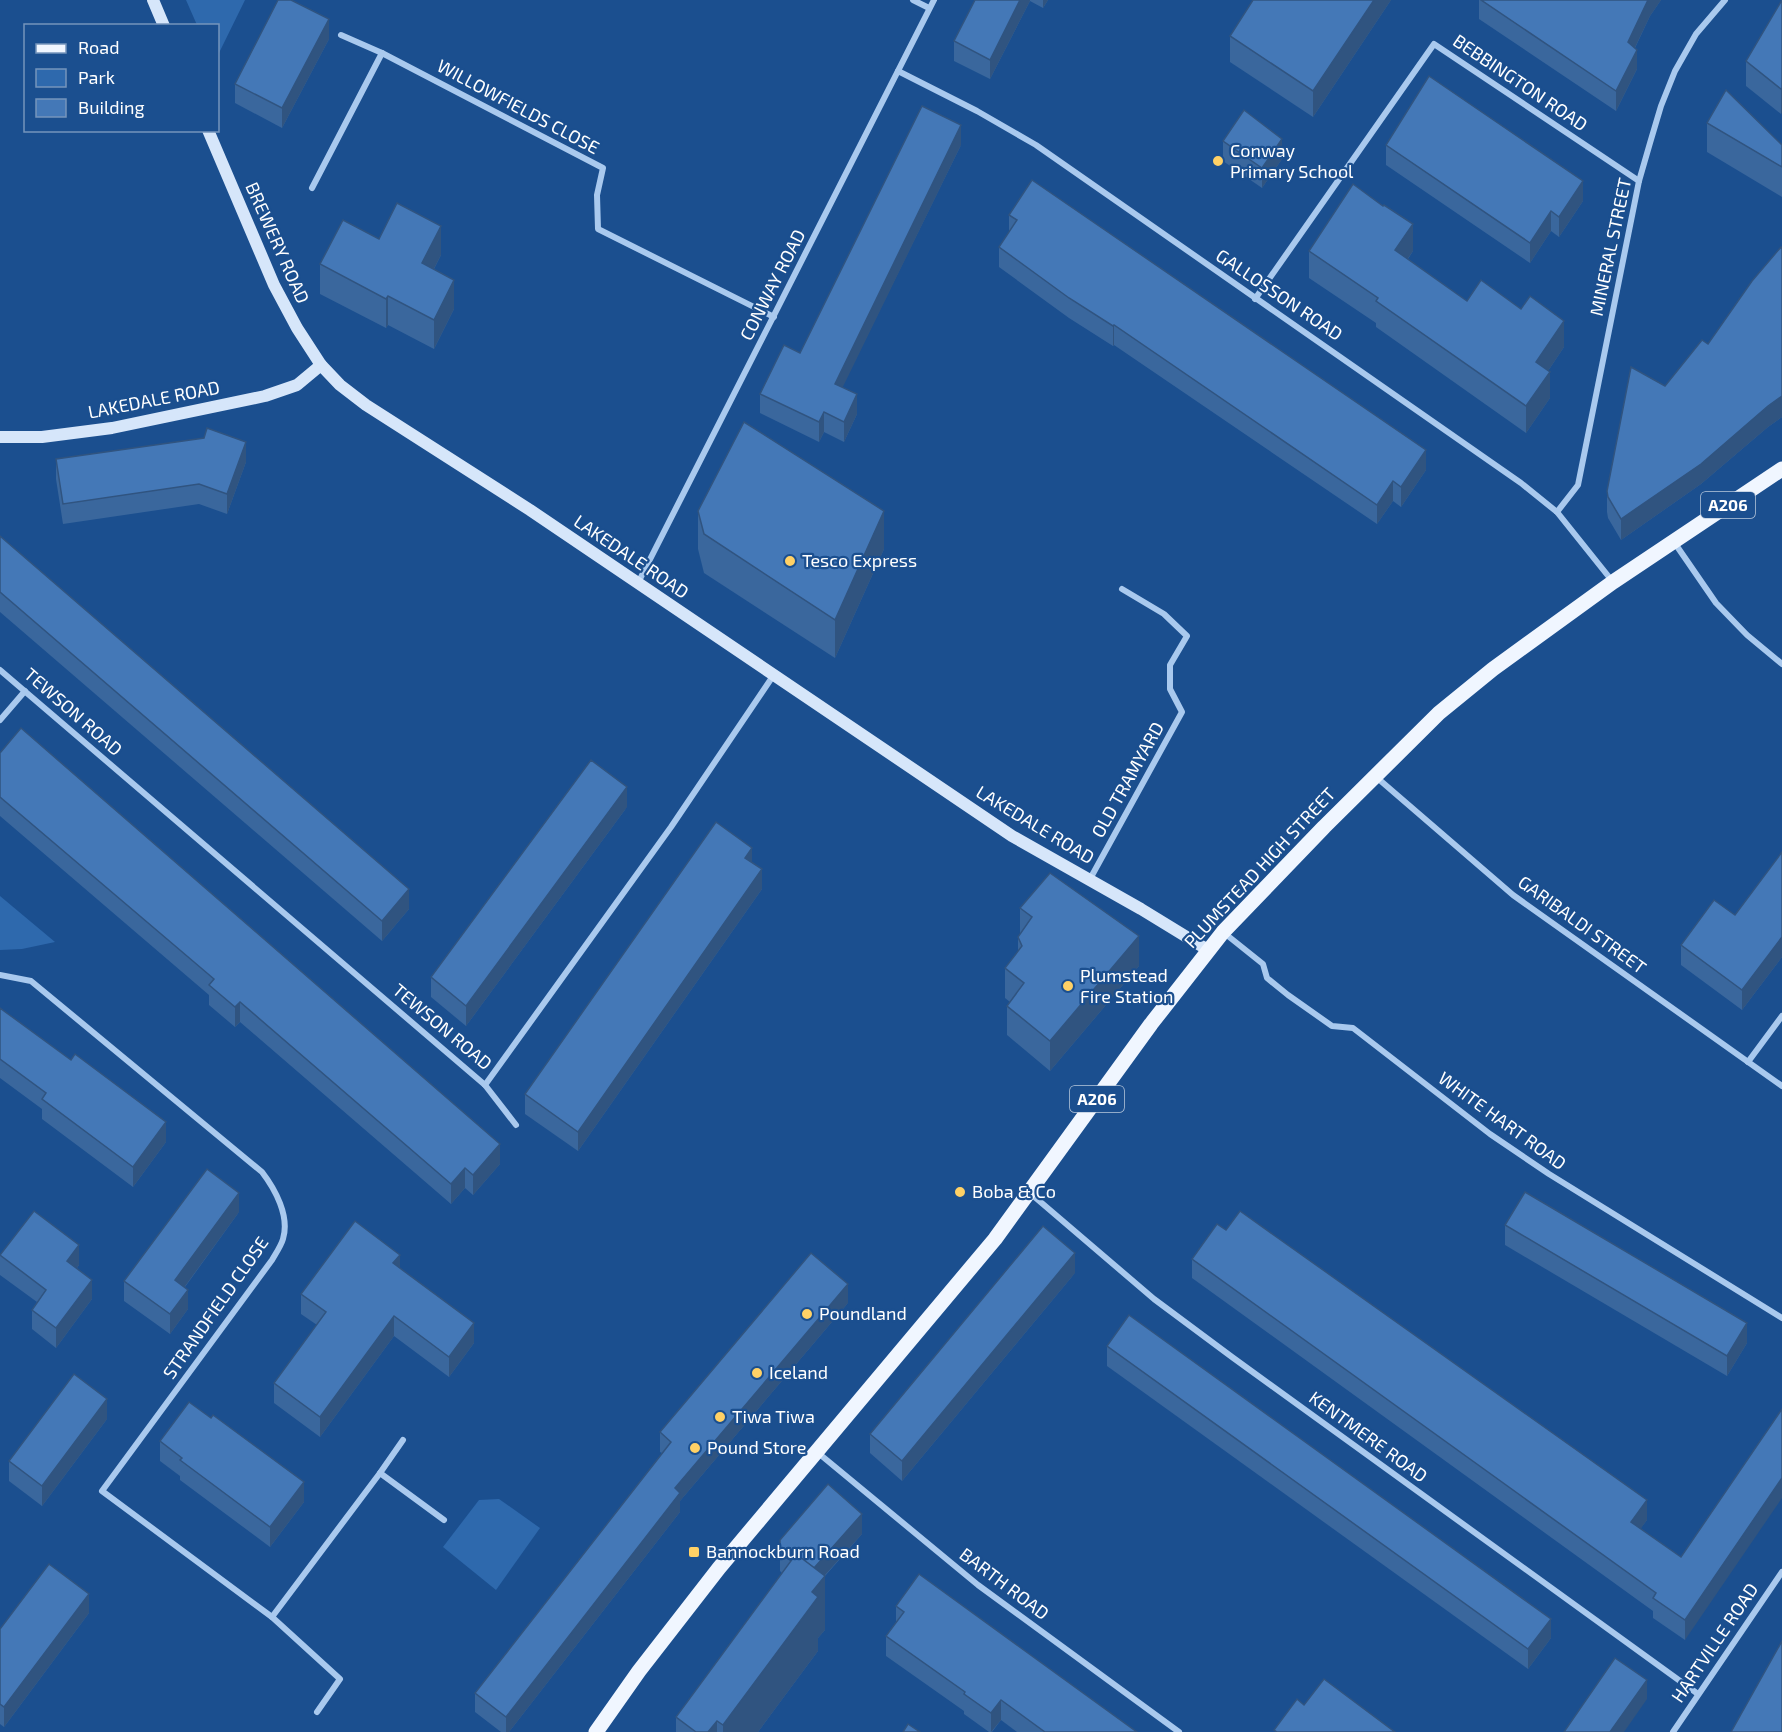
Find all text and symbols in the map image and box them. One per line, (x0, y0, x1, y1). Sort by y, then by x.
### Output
legend (24, 24, 219, 132)
street label: BEBBINGTON ROAD (1449, 29, 1592, 135)
text: Road (78, 36, 119, 58)
street label: WILLOWFIELDS CLOSE (434, 54, 603, 158)
text: Park (78, 66, 115, 88)
text: Building (78, 96, 145, 118)
place label: Conway Primary School (1230, 139, 1354, 182)
marker: Conway Primary School (1211, 154, 1225, 168)
street label: MINERAL STREET (1585, 175, 1636, 318)
street label: BREWERY ROAD (241, 179, 314, 307)
street label: CONWAY ROAD (735, 225, 810, 344)
street label: GALLOSSON ROAD (1212, 244, 1347, 345)
street label: LAKEDALE ROAD (86, 375, 222, 423)
road number: A206 (1701, 492, 1755, 518)
street label: LAKEDALE ROAD (570, 510, 693, 603)
place label: Tesco Express (802, 549, 917, 571)
marker: Tesco Express (783, 554, 797, 568)
street label: TEWSON ROAD (20, 663, 127, 760)
street label: OLD TRAMYARD (1086, 718, 1168, 841)
street label: LAKEDALE ROAD (973, 780, 1098, 868)
street label: PLUMSTEAD HIGH STREET (1179, 782, 1340, 952)
street label: GARIBALDI STREET (1514, 870, 1651, 978)
place label: Plumstead Fire Station (1080, 964, 1174, 1007)
street label: TEWSON ROAD (389, 978, 497, 1074)
marker: Plumstead Fire Station (1061, 979, 1075, 993)
street label: WHITE HART ROAD (1434, 1066, 1571, 1174)
road number: A206 (1070, 1086, 1124, 1112)
place label: Boba & Co (972, 1180, 1056, 1202)
marker: Boba & Co (953, 1185, 967, 1199)
street label: STRANDFIELD CLOSE (158, 1232, 273, 1383)
place label: Poundland (819, 1302, 907, 1324)
marker: Poundland (800, 1307, 814, 1321)
place label: Iceland (769, 1361, 828, 1383)
marker: Iceland (750, 1366, 764, 1380)
street label: KENTMERE ROAD (1305, 1386, 1432, 1487)
place label: Tiwa Tiwa (732, 1405, 815, 1427)
marker: Tiwa Tiwa (713, 1410, 727, 1424)
place label: Pound Store (707, 1436, 807, 1458)
marker: Pound Store (688, 1441, 702, 1455)
place label: Bannockburn Road (706, 1540, 860, 1562)
street label: BARTH ROAD (956, 1543, 1054, 1624)
marker: Bannockburn Road (687, 1545, 701, 1559)
street label: HARTVILLE ROAD (1666, 1579, 1762, 1706)

